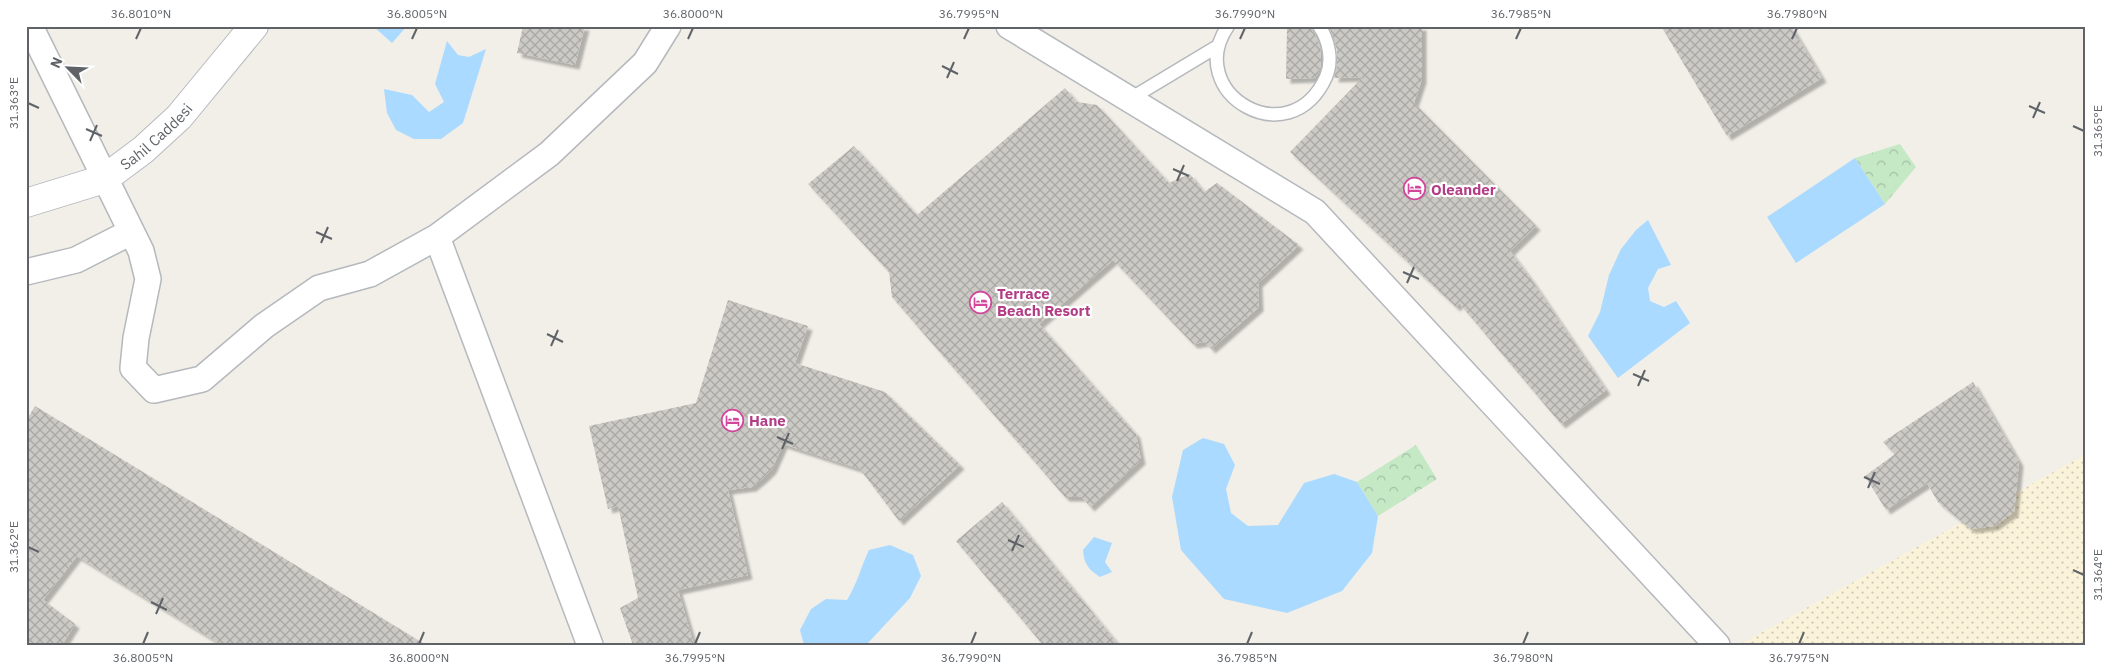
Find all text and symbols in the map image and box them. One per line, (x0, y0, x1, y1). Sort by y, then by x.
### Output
text: 36.8010°N (111, 6, 171, 21)
text: 36.8005°N (387, 6, 447, 21)
text: 36.8000°N (663, 6, 723, 21)
text: 36.7995°N (939, 6, 999, 21)
text: 36.7990°N (1215, 6, 1275, 21)
text: 36.7985°N (1491, 6, 1551, 21)
text: 36.7980°N (1767, 6, 1827, 21)
north arrow (42, 42, 92, 92)
text: N (46, 54, 66, 71)
text: 31.363°E (6, 77, 21, 129)
street label: Sahil Caddesi (116, 99, 196, 173)
text: 31.365°E (2090, 105, 2105, 157)
hotel icon: Oleander (1403, 177, 1427, 201)
place label: Oleander (1431, 180, 1496, 199)
place label: Terrace Beach Resort (997, 284, 1091, 320)
hotel icon: Terrace Beach Resort (969, 290, 993, 314)
hotel icon: Hane (721, 408, 745, 432)
place label: Hane (749, 411, 786, 430)
text: 31.362°E (6, 521, 21, 573)
text: 31.364°E (2090, 549, 2105, 601)
text: 36.8005°N (113, 650, 173, 665)
text: 36.8000°N (389, 650, 449, 665)
text: 36.7995°N (665, 650, 725, 665)
text: 36.7990°N (941, 650, 1001, 665)
text: 36.7985°N (1217, 650, 1277, 665)
text: 36.7980°N (1493, 650, 1553, 665)
text: 36.7975°N (1769, 650, 1829, 665)

